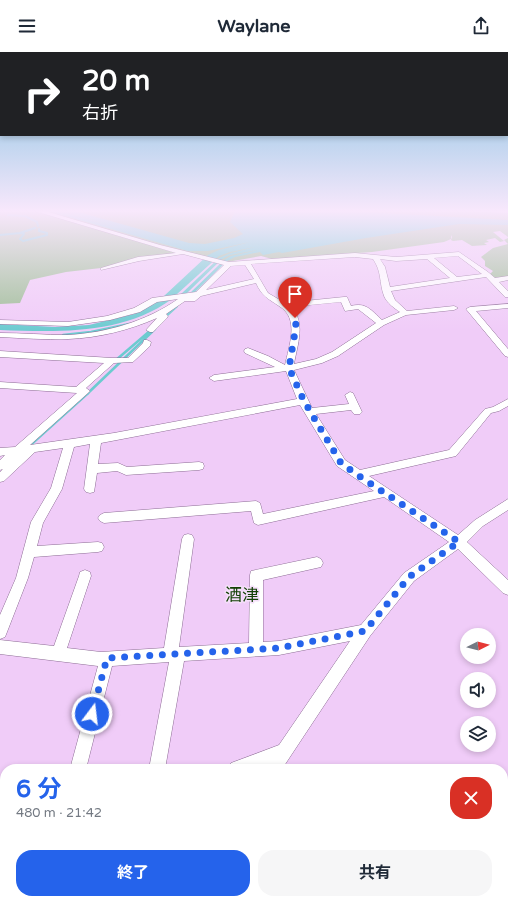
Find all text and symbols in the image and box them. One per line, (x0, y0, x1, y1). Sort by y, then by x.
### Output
icon: menu (16, 15, 38, 37)
text: Waylane (218, 15, 290, 37)
icon: share (470, 15, 492, 37)
text: 20 m (82, 64, 150, 98)
icon: right (16, 68, 68, 120)
text: 右折 (82, 102, 118, 124)
pin (278, 277, 312, 318)
icon: arrive (284, 283, 306, 305)
district label: 酒津 (225, 585, 259, 606)
north arrow (460, 628, 496, 664)
map controls (460, 628, 496, 752)
button: sound (460, 672, 496, 708)
position arrow (71, 693, 113, 735)
button: layers (460, 716, 496, 752)
text: 6 分 (16, 775, 61, 804)
button: close (450, 777, 492, 819)
text: 480 m · 21:42 (16, 805, 102, 821)
button: 終了 (16, 850, 250, 896)
button: 共有 (258, 850, 492, 896)

